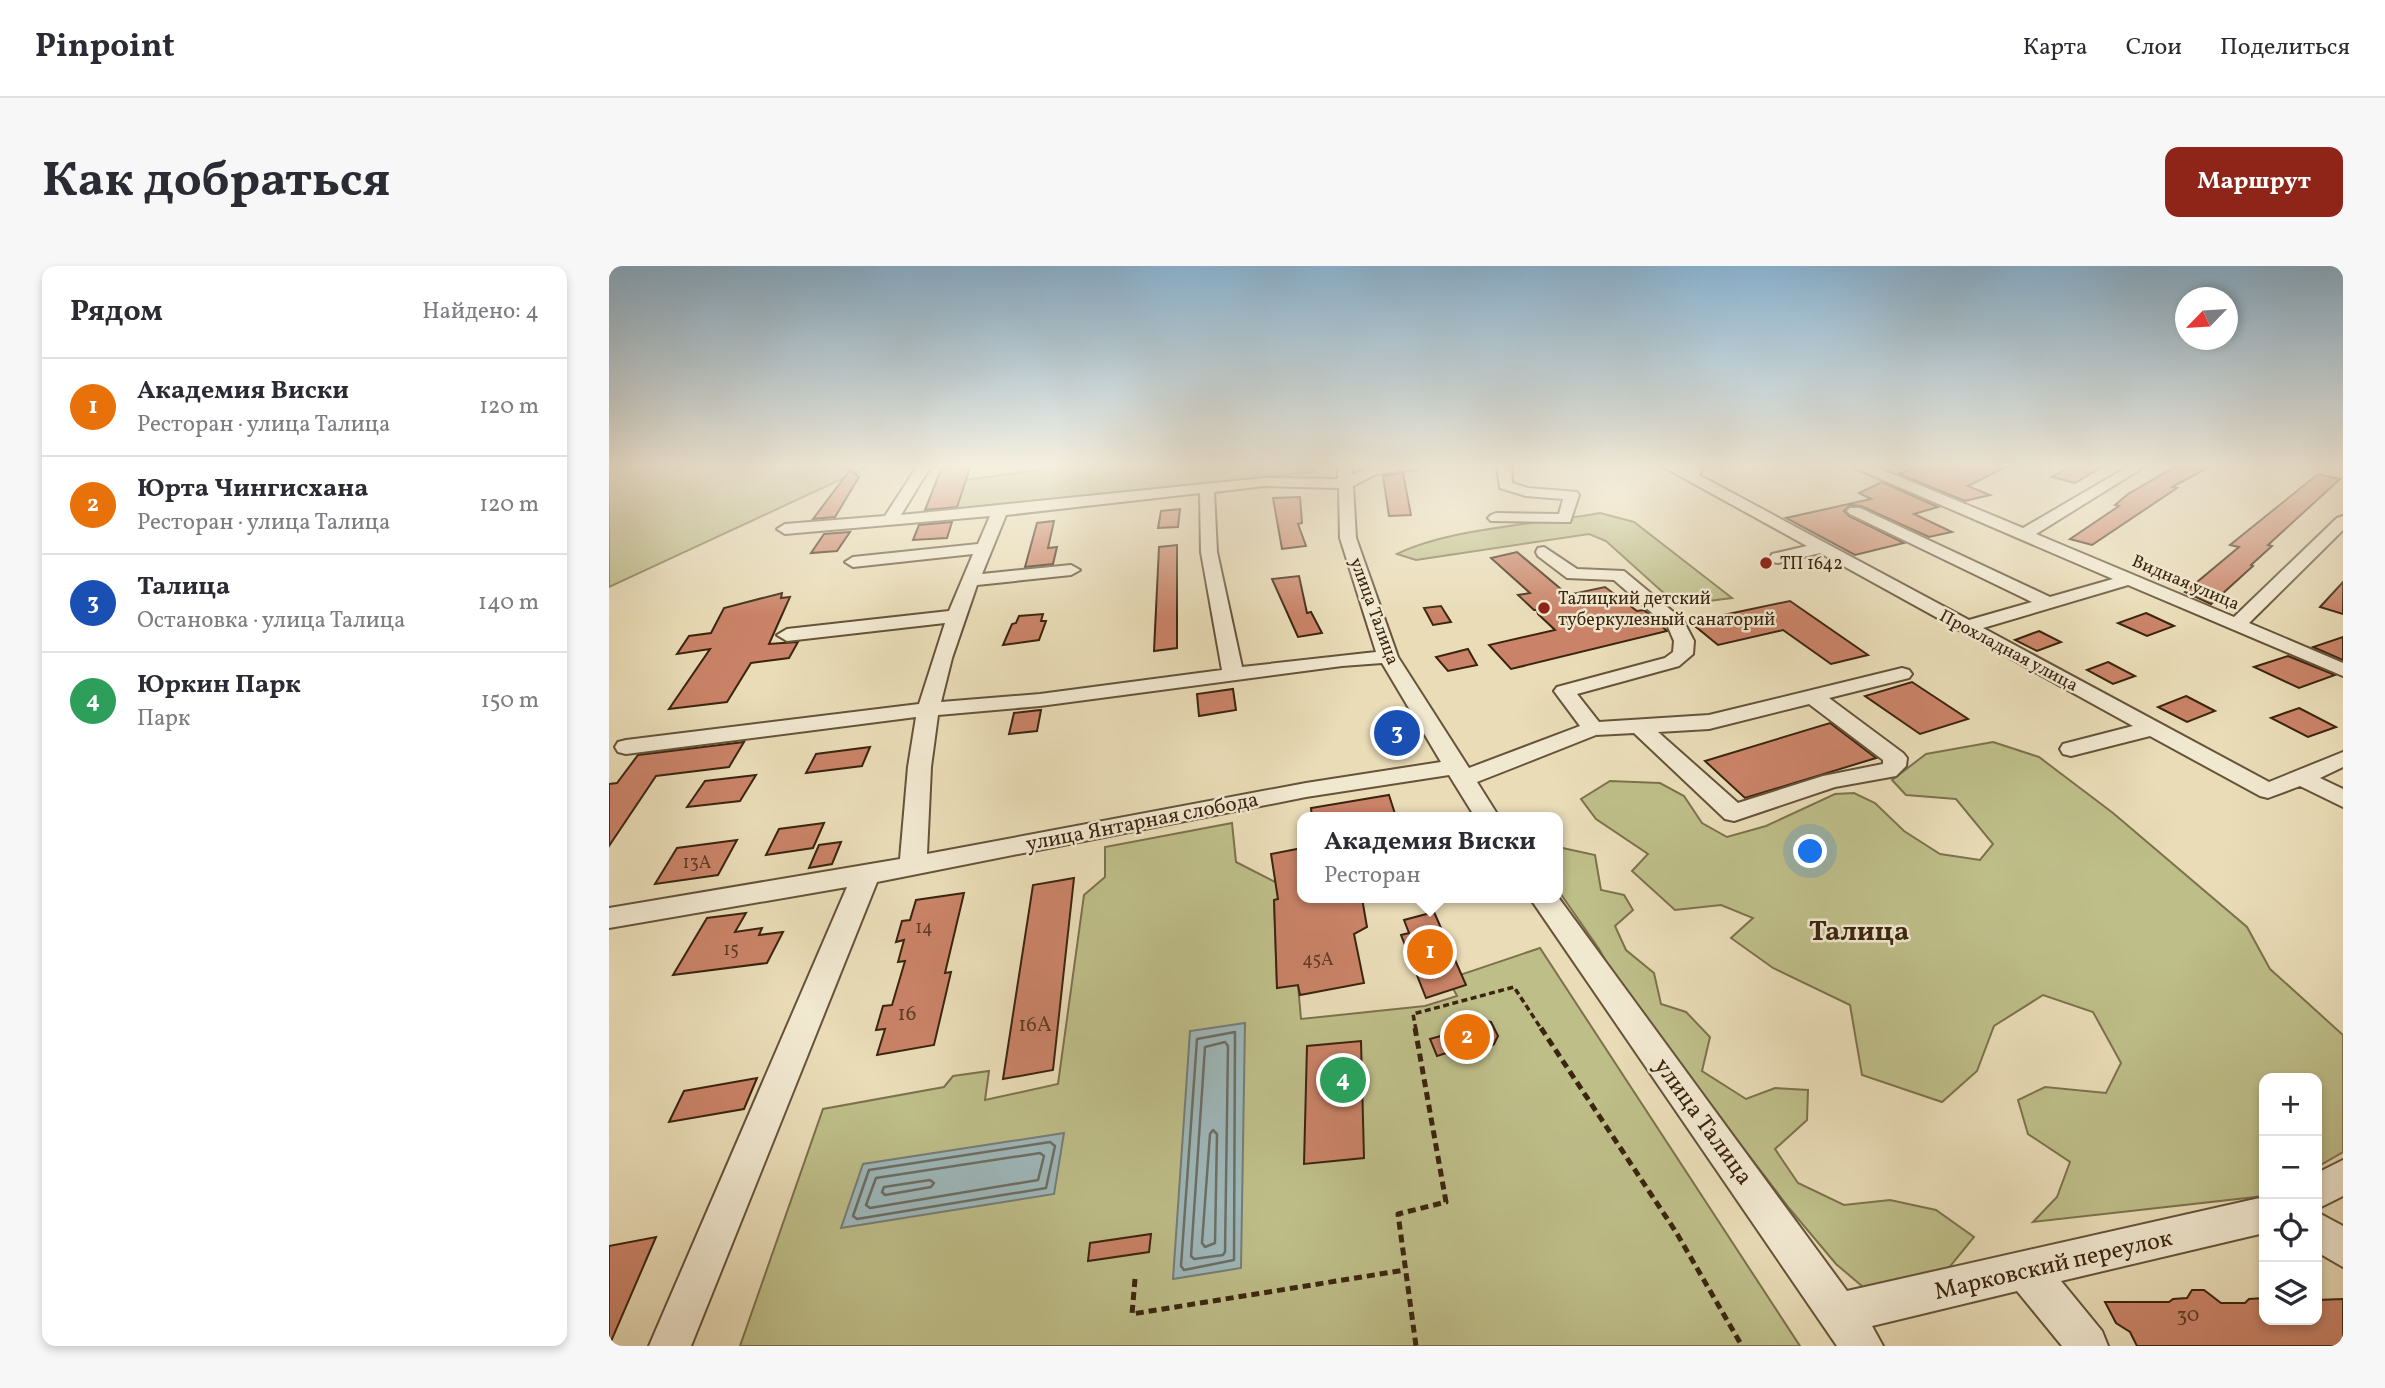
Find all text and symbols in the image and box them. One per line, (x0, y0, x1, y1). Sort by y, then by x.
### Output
text: Pinpoint (35, 25, 175, 71)
text: Карта (2023, 31, 2088, 65)
text: Слои (2126, 31, 2182, 65)
text: Поделиться (2220, 31, 2350, 65)
button: Маршрут (2165, 147, 2343, 217)
text: Как добраться (42, 148, 390, 217)
north arrow (2175, 287, 2238, 350)
text: Рядом (70, 291, 163, 333)
text: Найдено: 4 (422, 296, 539, 328)
text: Академия Виски (137, 373, 349, 409)
text: 1 (88, 391, 98, 423)
text: 120 m (479, 391, 539, 423)
text: Ресторан · улица Талица (137, 409, 390, 441)
text: Юрта Чингисхана (137, 471, 368, 507)
text: 2 (87, 489, 99, 521)
text: 120 m (479, 489, 539, 521)
text: Ресторан · улица Талица (137, 507, 390, 539)
street label: Видная улица (2128, 549, 2243, 617)
place label: ТП 1642 (1780, 552, 1843, 577)
street label: улица Талица (1343, 554, 1405, 669)
marker: ТП 1642 (1758, 555, 1774, 571)
text: Талица (137, 569, 230, 605)
text: 3 (87, 587, 99, 619)
text: 140 m (478, 587, 539, 619)
place label: Талицкий детский туберкулезный санаторий (1558, 587, 1775, 633)
marker: Талицкий детский туберкулезный санаторий (1536, 600, 1552, 616)
street label: Прохладная улица (1935, 604, 2082, 698)
text: Остановка · улица Талица (137, 605, 406, 637)
text: Юркин Парк (137, 667, 301, 703)
text: 4 (86, 685, 100, 717)
text: 150 m (481, 685, 539, 717)
text: Парк (137, 703, 190, 735)
pin: 3 (1374, 707, 1420, 759)
street label: улица Янтарная слобода (1024, 786, 1261, 859)
popup (1297, 812, 1563, 903)
text: Академия Виски (1324, 824, 1536, 860)
your location (1793, 834, 1827, 868)
house number: 13А (683, 851, 712, 876)
text: Ресторан (1324, 860, 1421, 892)
district label: Талица (1809, 913, 1909, 952)
house number: 14 (915, 916, 933, 941)
pin: 1 (1407, 926, 1453, 978)
house number: 15 (723, 938, 739, 963)
house number: 45А (1302, 948, 1334, 973)
house number: 16 (898, 1000, 916, 1029)
house number: 16А (1018, 1011, 1052, 1040)
pin: 2 (1444, 1011, 1490, 1063)
street label: улица Талица (1645, 1052, 1760, 1193)
pin: 4 (1320, 1054, 1366, 1106)
map controls (2259, 1073, 2322, 1325)
button: + (2259, 1073, 2322, 1136)
button: − (2259, 1136, 2322, 1199)
button: locate (2259, 1199, 2322, 1262)
street label: Марковский переулок (1931, 1222, 2176, 1310)
button: layers (2259, 1262, 2322, 1325)
house number: 30 (2177, 1301, 2199, 1330)

